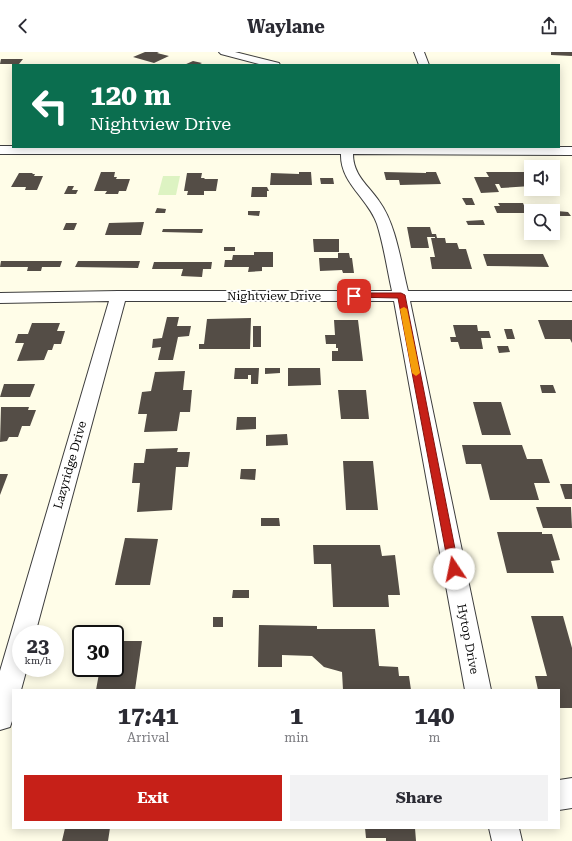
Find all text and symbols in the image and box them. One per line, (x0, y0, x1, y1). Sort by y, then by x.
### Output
icon: back (12, 15, 34, 37)
icon: share (538, 15, 560, 37)
text: Waylane (247, 16, 325, 37)
text: 120 m (90, 79, 171, 112)
icon: left (24, 80, 76, 132)
text: Nightview Drive (90, 113, 231, 134)
map controls (524, 160, 560, 240)
button: sound (524, 160, 560, 196)
button: search (524, 204, 560, 240)
pin (337, 279, 371, 313)
icon: arrive (343, 285, 365, 307)
street label: Nightview Drive (227, 289, 321, 303)
street label: Lazyridge Drive (51, 419, 89, 511)
position arrow (433, 548, 475, 590)
street label: Hytop Drive (454, 603, 482, 676)
speed limit sign: 30 (72, 625, 124, 677)
text: 23 (27, 634, 49, 658)
text: km/h (25, 655, 51, 666)
text: 17:41 (118, 702, 179, 730)
text: 1 (290, 702, 303, 730)
text: 140 (414, 702, 455, 730)
text: Arrival (127, 730, 169, 745)
text: min (284, 730, 309, 745)
text: m (428, 730, 440, 745)
button: Exit (24, 775, 282, 821)
button: Share (290, 775, 548, 821)

